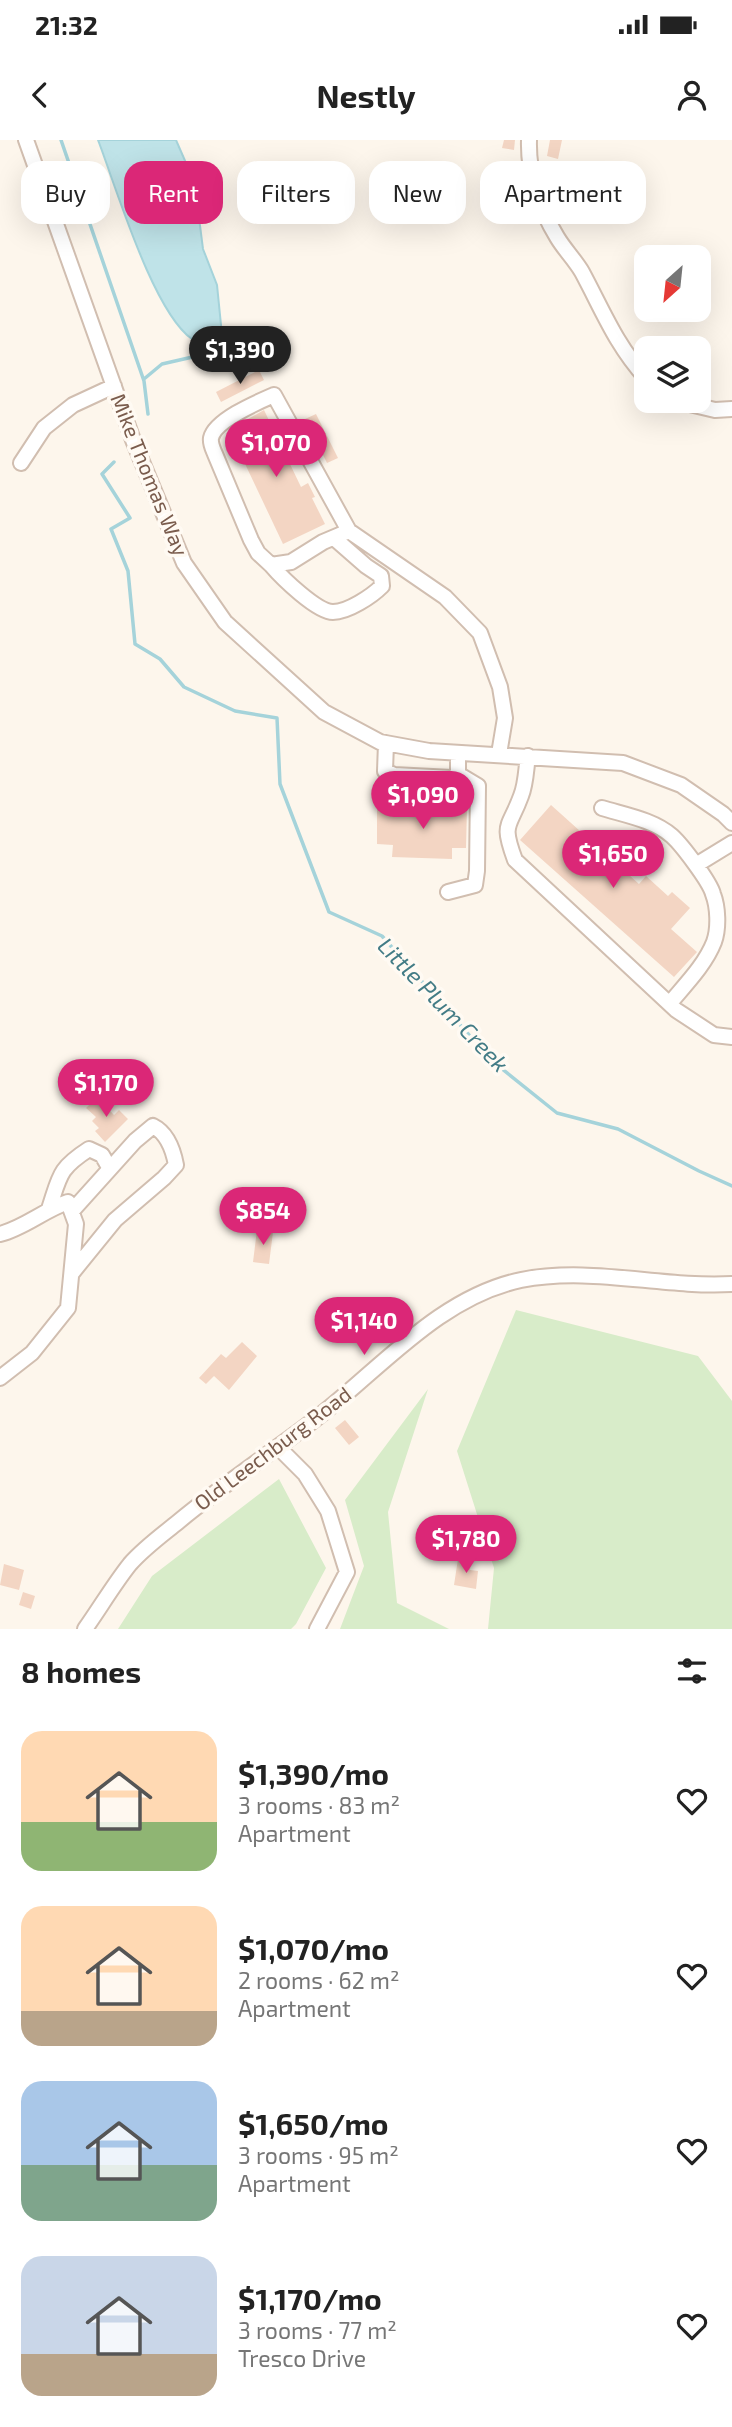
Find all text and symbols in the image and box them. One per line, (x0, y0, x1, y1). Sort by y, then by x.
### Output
text: 21:32 (35, 9, 98, 40)
icon: back (21, 76, 59, 114)
text: Nestly (316, 76, 416, 114)
icon: person (673, 76, 711, 114)
chip: Buy (21, 161, 110, 224)
chip: Rent (124, 161, 223, 224)
chip: Filters (237, 161, 355, 224)
chip: New (369, 161, 466, 224)
chip: Apartment (480, 161, 646, 224)
north arrow (634, 245, 710, 322)
map controls (634, 245, 711, 413)
pin: $1,390 (183, 327, 297, 386)
text: $1,390 (205, 335, 275, 363)
button: layers (634, 336, 711, 413)
street label: Mike Thomas Way (106, 390, 194, 559)
pin: $1,070 (219, 420, 333, 479)
text: $1,070 (241, 428, 311, 456)
pin: $1,090 (366, 772, 480, 831)
text: $1,090 (387, 780, 459, 808)
pin: $1,650 (556, 830, 670, 890)
text: $1,650 (578, 839, 648, 867)
water label: Little Plum Creek (372, 931, 515, 1077)
pin: $1,170 (49, 1060, 163, 1119)
text: $1,170 (74, 1068, 138, 1096)
pin: $854 (222, 1188, 304, 1247)
text: $854 (235, 1196, 291, 1224)
pin: $1,140 (307, 1298, 421, 1357)
text: $1,140 (331, 1306, 397, 1334)
street label: Old Leechburg Road (189, 1381, 355, 1515)
pin: $1,780 (409, 1516, 523, 1575)
text: $1,780 (431, 1524, 501, 1552)
icon: filters (673, 1652, 711, 1690)
text: 8 homes (21, 1653, 141, 1689)
text: $1,390/mo (238, 1755, 389, 1791)
icon: home (77, 1759, 161, 1843)
icon: heart (673, 1782, 711, 1820)
text: 3 rooms · 83 m² (238, 1791, 400, 1819)
text: Apartment (238, 1819, 351, 1847)
text: $1,070/mo (238, 1930, 389, 1966)
icon: home (77, 1934, 161, 2018)
icon: heart (673, 1957, 711, 1995)
text: 2 rooms · 62 m² (238, 1966, 400, 1994)
text: Apartment (238, 1994, 351, 2022)
text: $1,650/mo (238, 2105, 389, 2141)
icon: home (77, 2109, 161, 2193)
icon: heart (673, 2132, 711, 2170)
text: 3 rooms · 95 m² (238, 2141, 399, 2169)
text: Apartment (238, 2169, 351, 2197)
text: $1,170/mo (238, 2280, 382, 2316)
icon: home (77, 2284, 161, 2368)
icon: heart (673, 2307, 711, 2345)
text: 3 rooms · 77 m² (238, 2316, 397, 2344)
text: Tresco Drive (238, 2344, 366, 2372)

